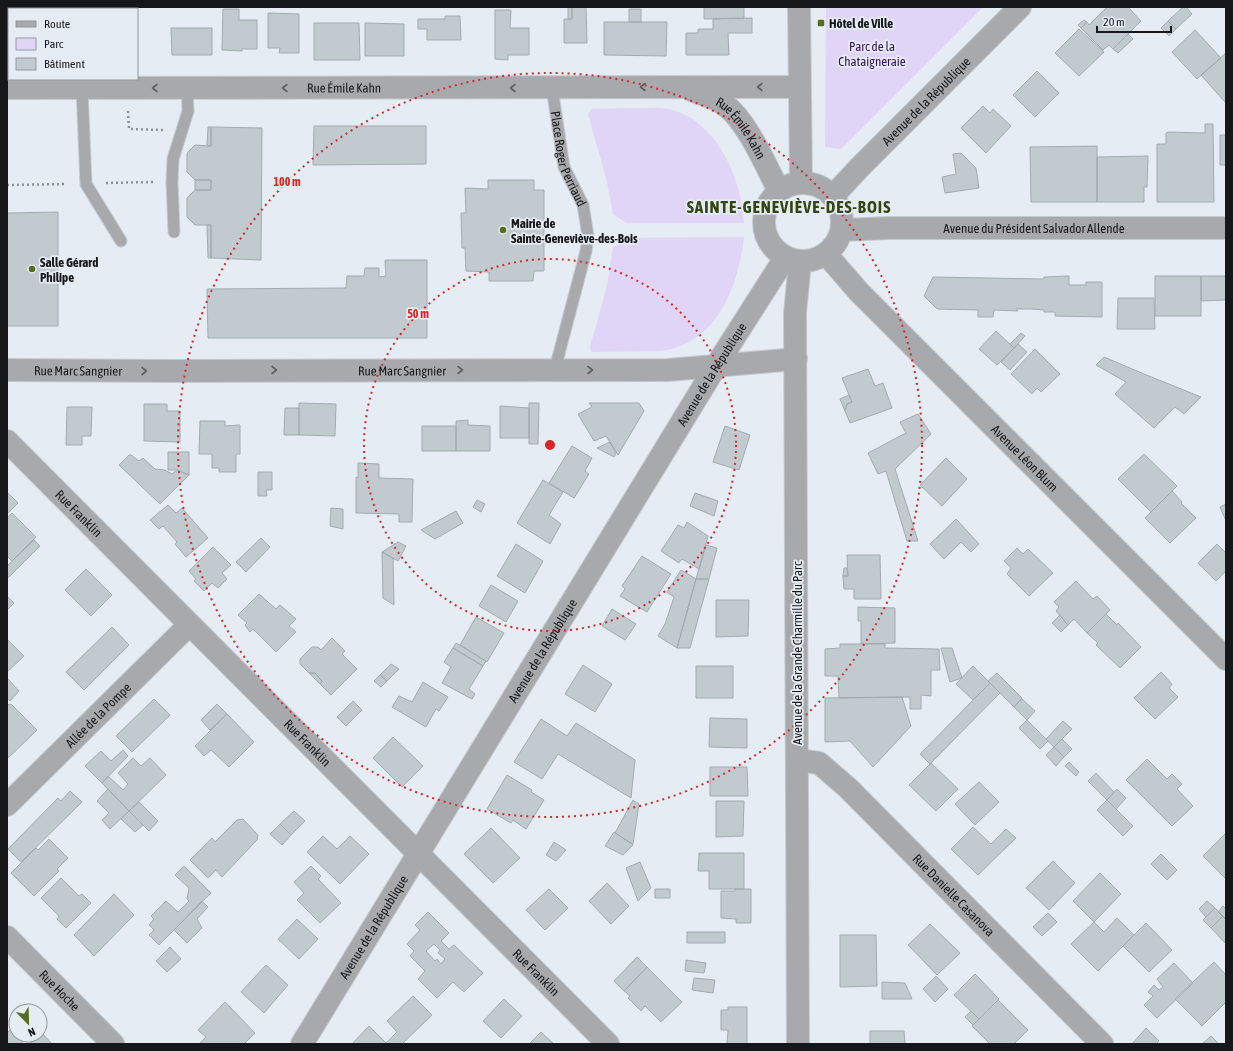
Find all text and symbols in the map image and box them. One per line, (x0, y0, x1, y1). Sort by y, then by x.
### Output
legend (8, 8, 138, 80)
scale bar (1097, 8, 1171, 34)
text: 20 m (1103, 15, 1125, 29)
place label: Hôtel de Ville (829, 16, 893, 31)
text: Route (44, 17, 70, 31)
marker: Hôtel de Ville (816, 18, 826, 28)
text: Parc (44, 37, 64, 51)
park label: Parc de la Chataigneraie (838, 39, 906, 69)
street label: Avenue de la République (879, 54, 974, 149)
text: Bâtiment (44, 57, 85, 71)
street label: Rue Émile Kahn (307, 81, 381, 96)
one-way arrow (640, 83, 646, 91)
one-way arrow (757, 83, 763, 91)
one-way arrow (152, 84, 158, 92)
one-way arrow (282, 84, 288, 92)
one-way arrow (510, 84, 516, 92)
street label: Rue Émile Kahn (713, 94, 769, 161)
street label: Place Roger Perriaud (548, 110, 589, 209)
text: 100 m (273, 175, 301, 189)
district label: SAINTE-GENEVIÈVE-DES-BOIS (687, 197, 891, 217)
place label: Mairie de Sainte-Geneviève-des-Bois (511, 216, 638, 246)
street label: Avenue du Président Salvador Allende (943, 221, 1125, 236)
marker: Mairie de Sainte-Geneviève-des-Bois (498, 225, 508, 235)
place label: Salle Gérard Philipe (40, 255, 98, 285)
marker: Salle Gérard Philipe (27, 264, 37, 274)
text: 50 m (407, 307, 429, 321)
street label: Avenue de la République (674, 320, 750, 429)
street label: Rue Marc Sangnier (34, 363, 122, 379)
street label: Rue Marc Sangnier (358, 363, 446, 379)
one-way arrow (587, 365, 593, 374)
one-way arrow (271, 366, 277, 374)
one-way arrow (457, 366, 463, 374)
one-way arrow (141, 367, 147, 375)
street label: Avenue Léon Blum (988, 422, 1061, 495)
centre of rings (543, 438, 557, 452)
street label: Rue Franklin (52, 487, 105, 540)
street label: Avenue de la Grande Charmille du Parc (790, 561, 805, 745)
street label: Avenue de la République (505, 596, 580, 705)
street label: Allée de la Pompe (63, 680, 134, 751)
street label: Rue Franklin (281, 717, 334, 770)
street label: Rue Danielle Casanova (910, 851, 998, 939)
street label: Avenue de la République (336, 873, 411, 982)
street label: Rue Franklin (510, 946, 563, 999)
street label: Rue Hoche (36, 967, 83, 1014)
north arrow (8, 1003, 48, 1043)
text: N (27, 1025, 37, 1039)

